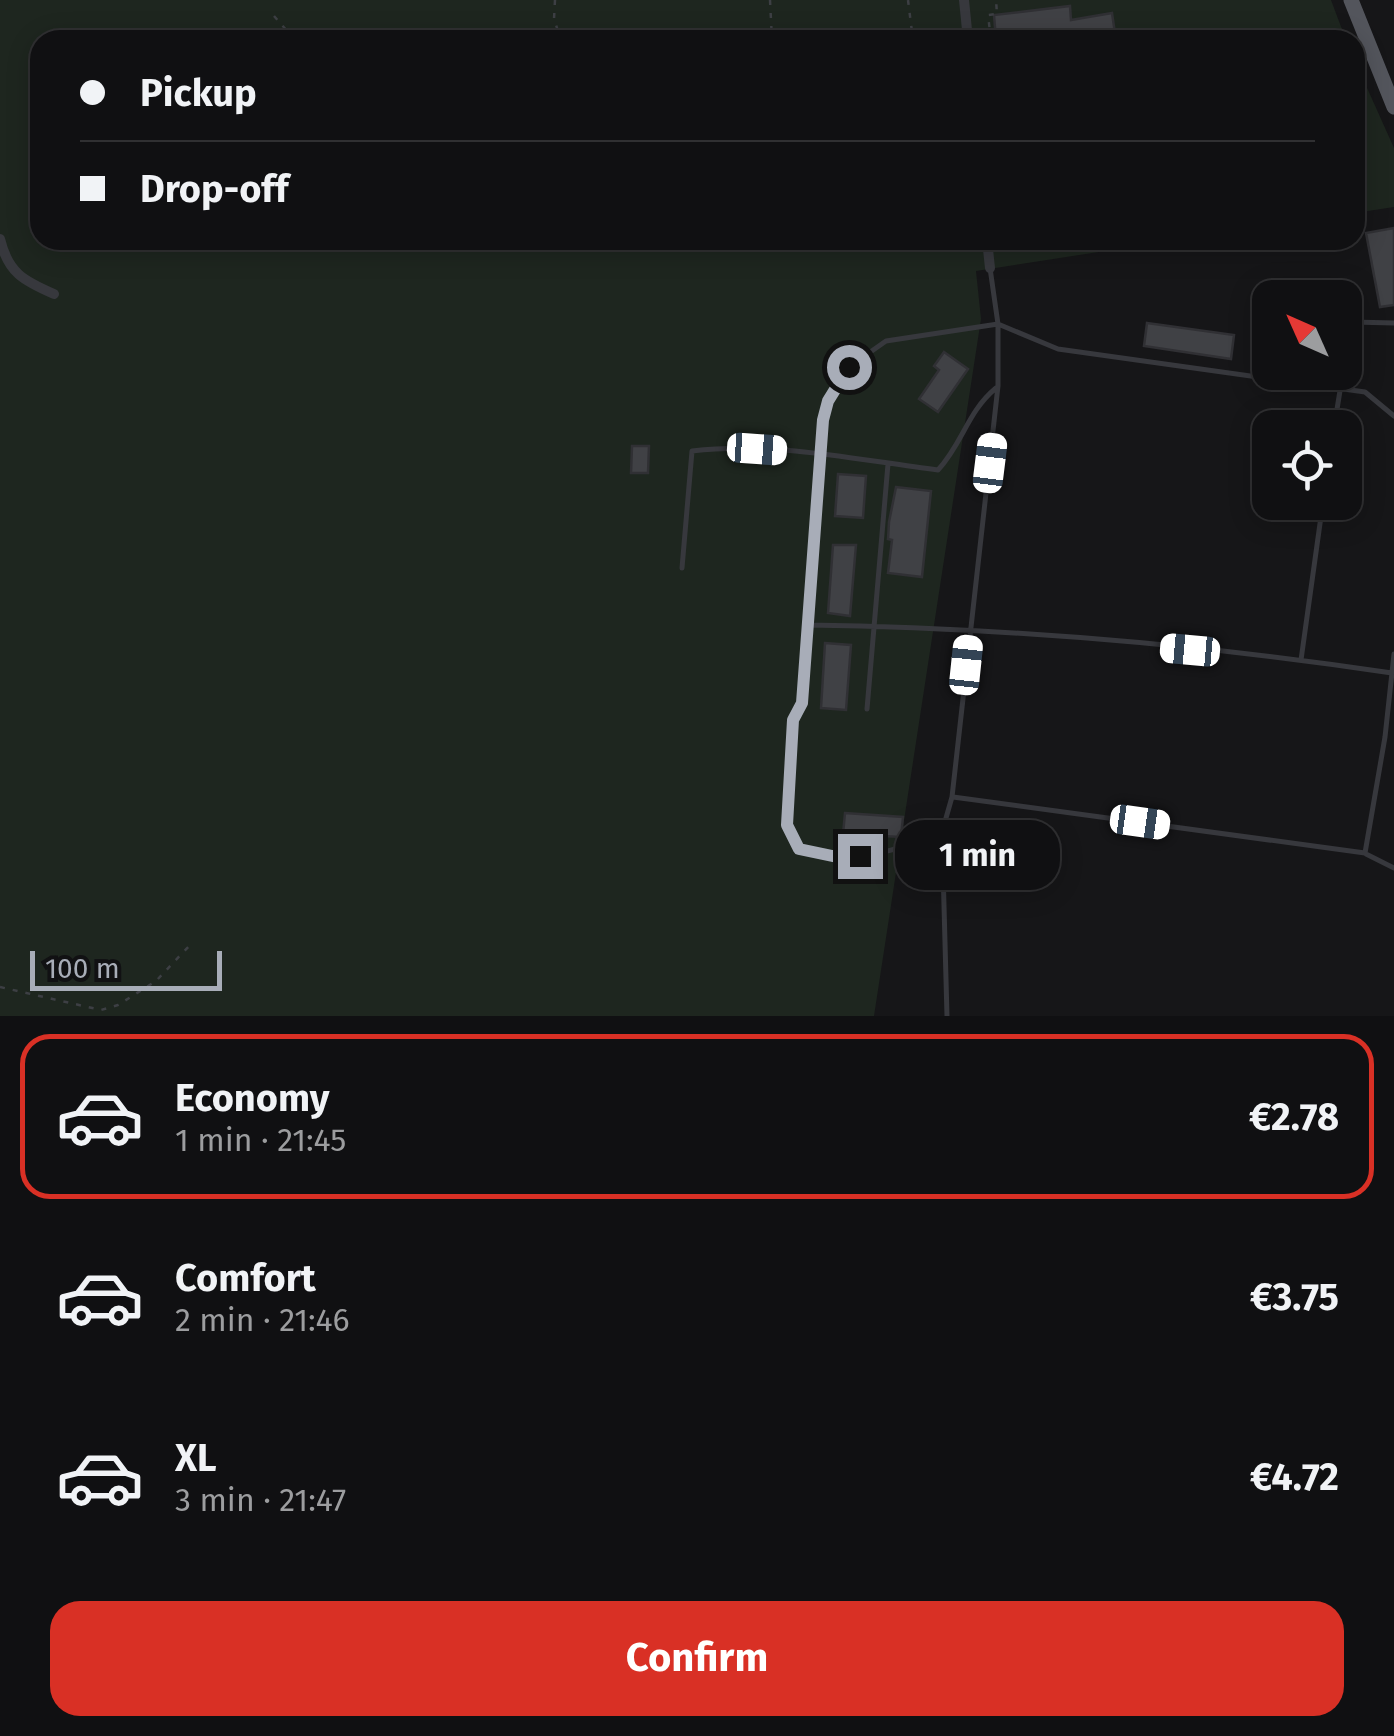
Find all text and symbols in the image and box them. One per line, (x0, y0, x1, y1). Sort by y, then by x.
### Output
text: Pickup (140, 70, 257, 116)
text: Drop-off (140, 166, 288, 212)
north arrow (1252, 280, 1362, 390)
map controls (1252, 280, 1362, 520)
route start (827, 345, 872, 390)
button: locate (1252, 410, 1362, 520)
car (971, 431, 1009, 495)
car (726, 432, 788, 466)
car (1159, 632, 1221, 668)
car (948, 634, 984, 696)
car (1108, 803, 1172, 841)
callout: 1 min (895, 821, 1060, 891)
route end (838, 834, 883, 879)
text: 1 min (939, 836, 1016, 874)
scale bar (30, 946, 222, 990)
text: 100 m (45, 952, 120, 985)
icon: car (55, 1072, 145, 1162)
text: Economy (175, 1075, 330, 1121)
text: €2.78 (1249, 1094, 1339, 1140)
text: 1 min · 21:45 (175, 1121, 346, 1159)
icon: car (55, 1252, 145, 1342)
text: Comfort (175, 1255, 316, 1301)
text: €3.75 (1250, 1274, 1339, 1320)
text: 2 min · 21:46 (175, 1301, 350, 1339)
icon: car (55, 1432, 145, 1522)
text: XL (175, 1435, 217, 1481)
text: €4.72 (1250, 1454, 1339, 1500)
text: 3 min · 21:47 (175, 1481, 346, 1519)
button: Confirm (50, 1601, 1344, 1716)

